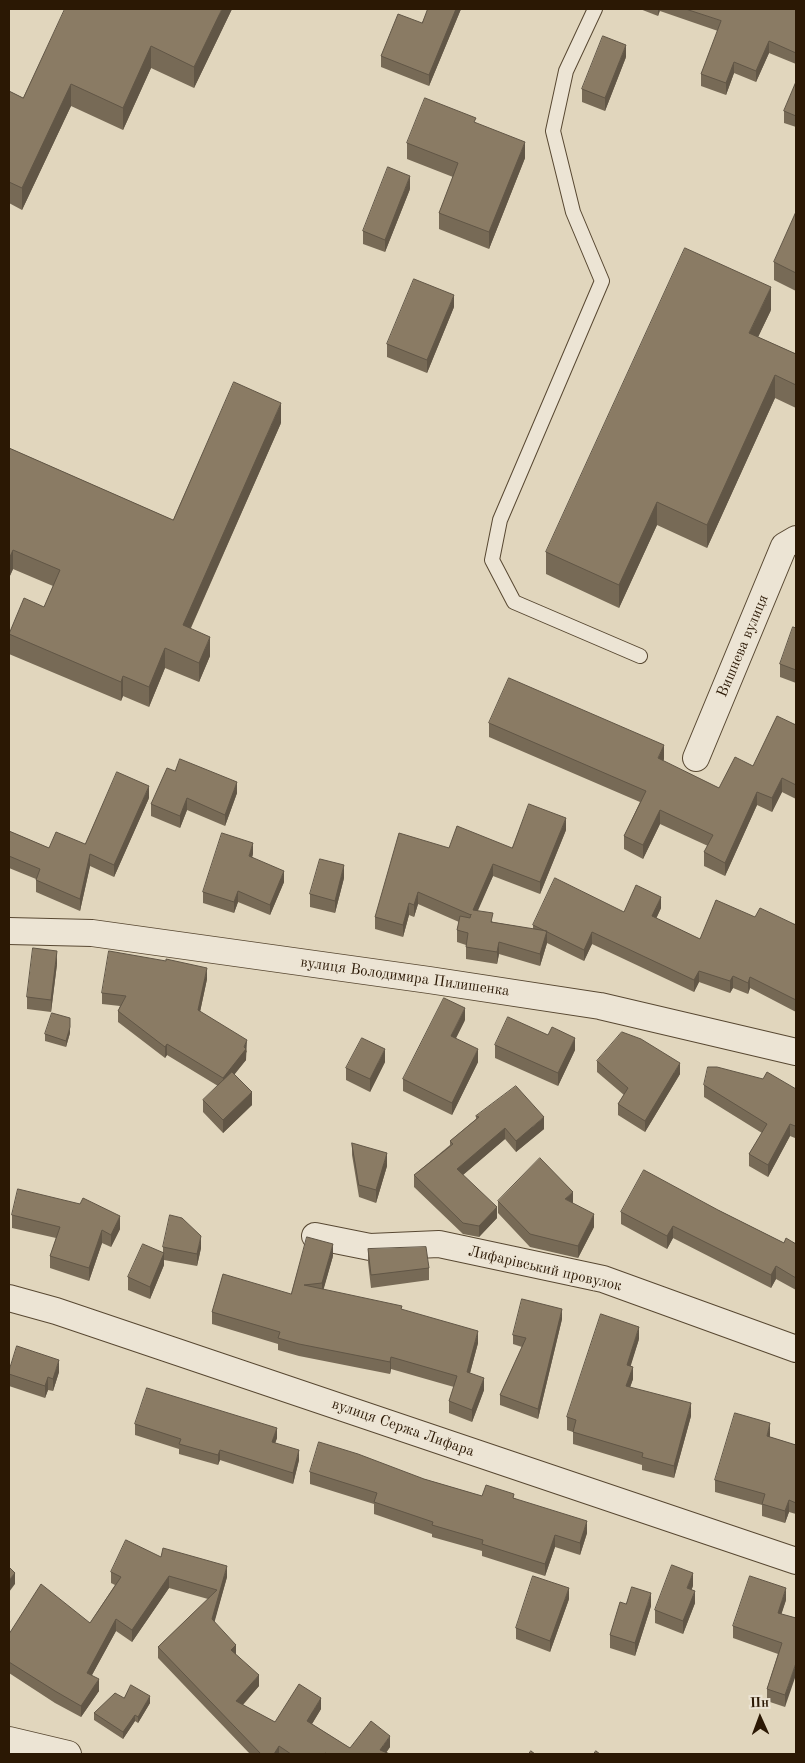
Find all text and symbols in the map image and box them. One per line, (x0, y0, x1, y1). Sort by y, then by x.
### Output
street label: Вишнева вулиця (713, 592, 773, 700)
street label: вулиця Володимира Пилишенка (299, 953, 511, 1001)
street label: Лифарівський провулок (466, 1243, 624, 1295)
street label: вулиця Сержа Лифара (329, 1395, 477, 1461)
north arrow (735, 1693, 785, 1743)
text: Пн (750, 1696, 769, 1710)

